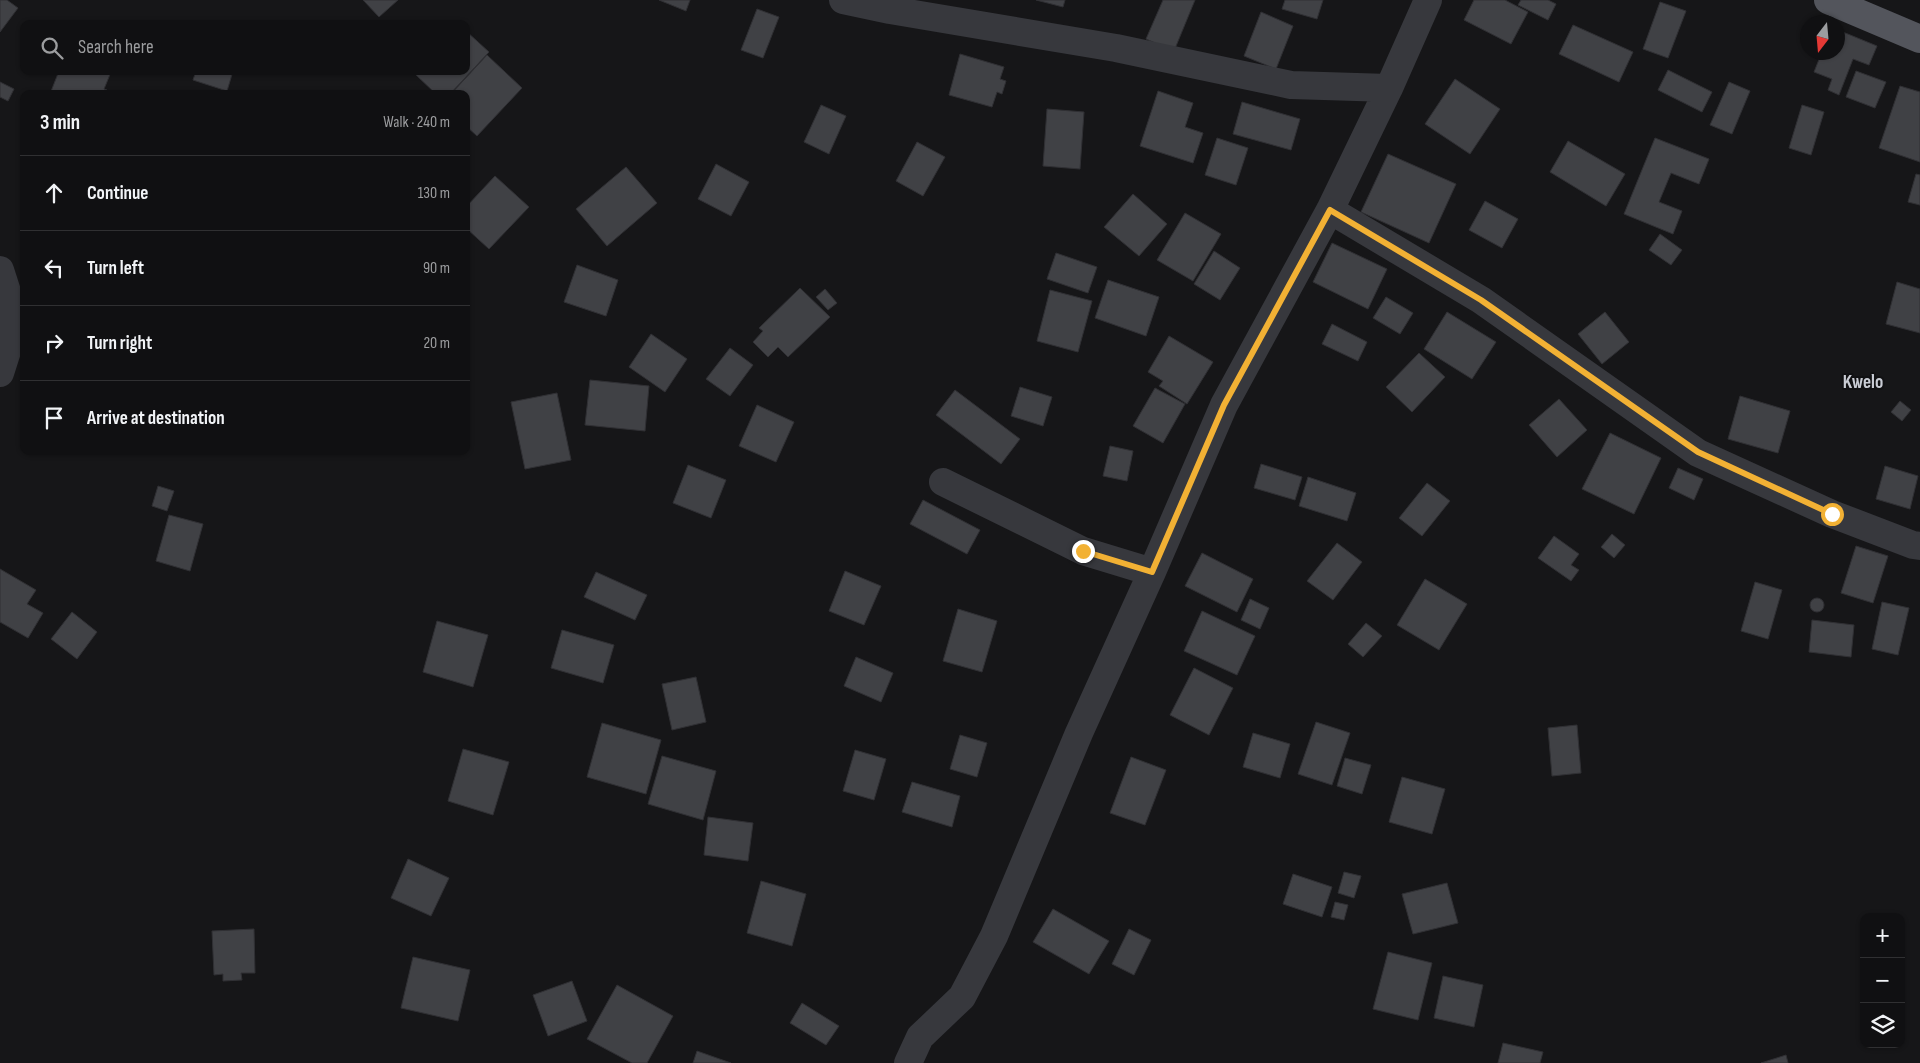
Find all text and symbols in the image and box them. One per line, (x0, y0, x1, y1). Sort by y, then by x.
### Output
north arrow (1800, 15, 1845, 60)
search box (20, 20, 470, 75)
icon: search (38, 34, 66, 62)
text: Search here (78, 36, 154, 59)
text: 3 min (40, 110, 80, 135)
text: Walk · 240 m (383, 113, 450, 132)
icon: ahead (40, 179, 68, 207)
text: Continue (87, 182, 148, 205)
text: 130 m (418, 184, 450, 203)
icon: left (40, 254, 68, 282)
text: Turn left (87, 257, 144, 280)
text: 90 m (423, 259, 450, 278)
icon: right (40, 329, 68, 357)
text: Turn right (87, 332, 152, 355)
text: 20 m (423, 334, 450, 353)
district label: Kwelo (1843, 371, 1883, 394)
icon: arrive (40, 404, 68, 432)
text: Arrive at destination (87, 407, 225, 430)
route start (1821, 503, 1844, 526)
route end (1072, 540, 1095, 563)
map controls (1860, 913, 1905, 1048)
button: + (1860, 913, 1905, 958)
button: − (1860, 958, 1905, 1003)
button: layers (1860, 1003, 1905, 1048)

